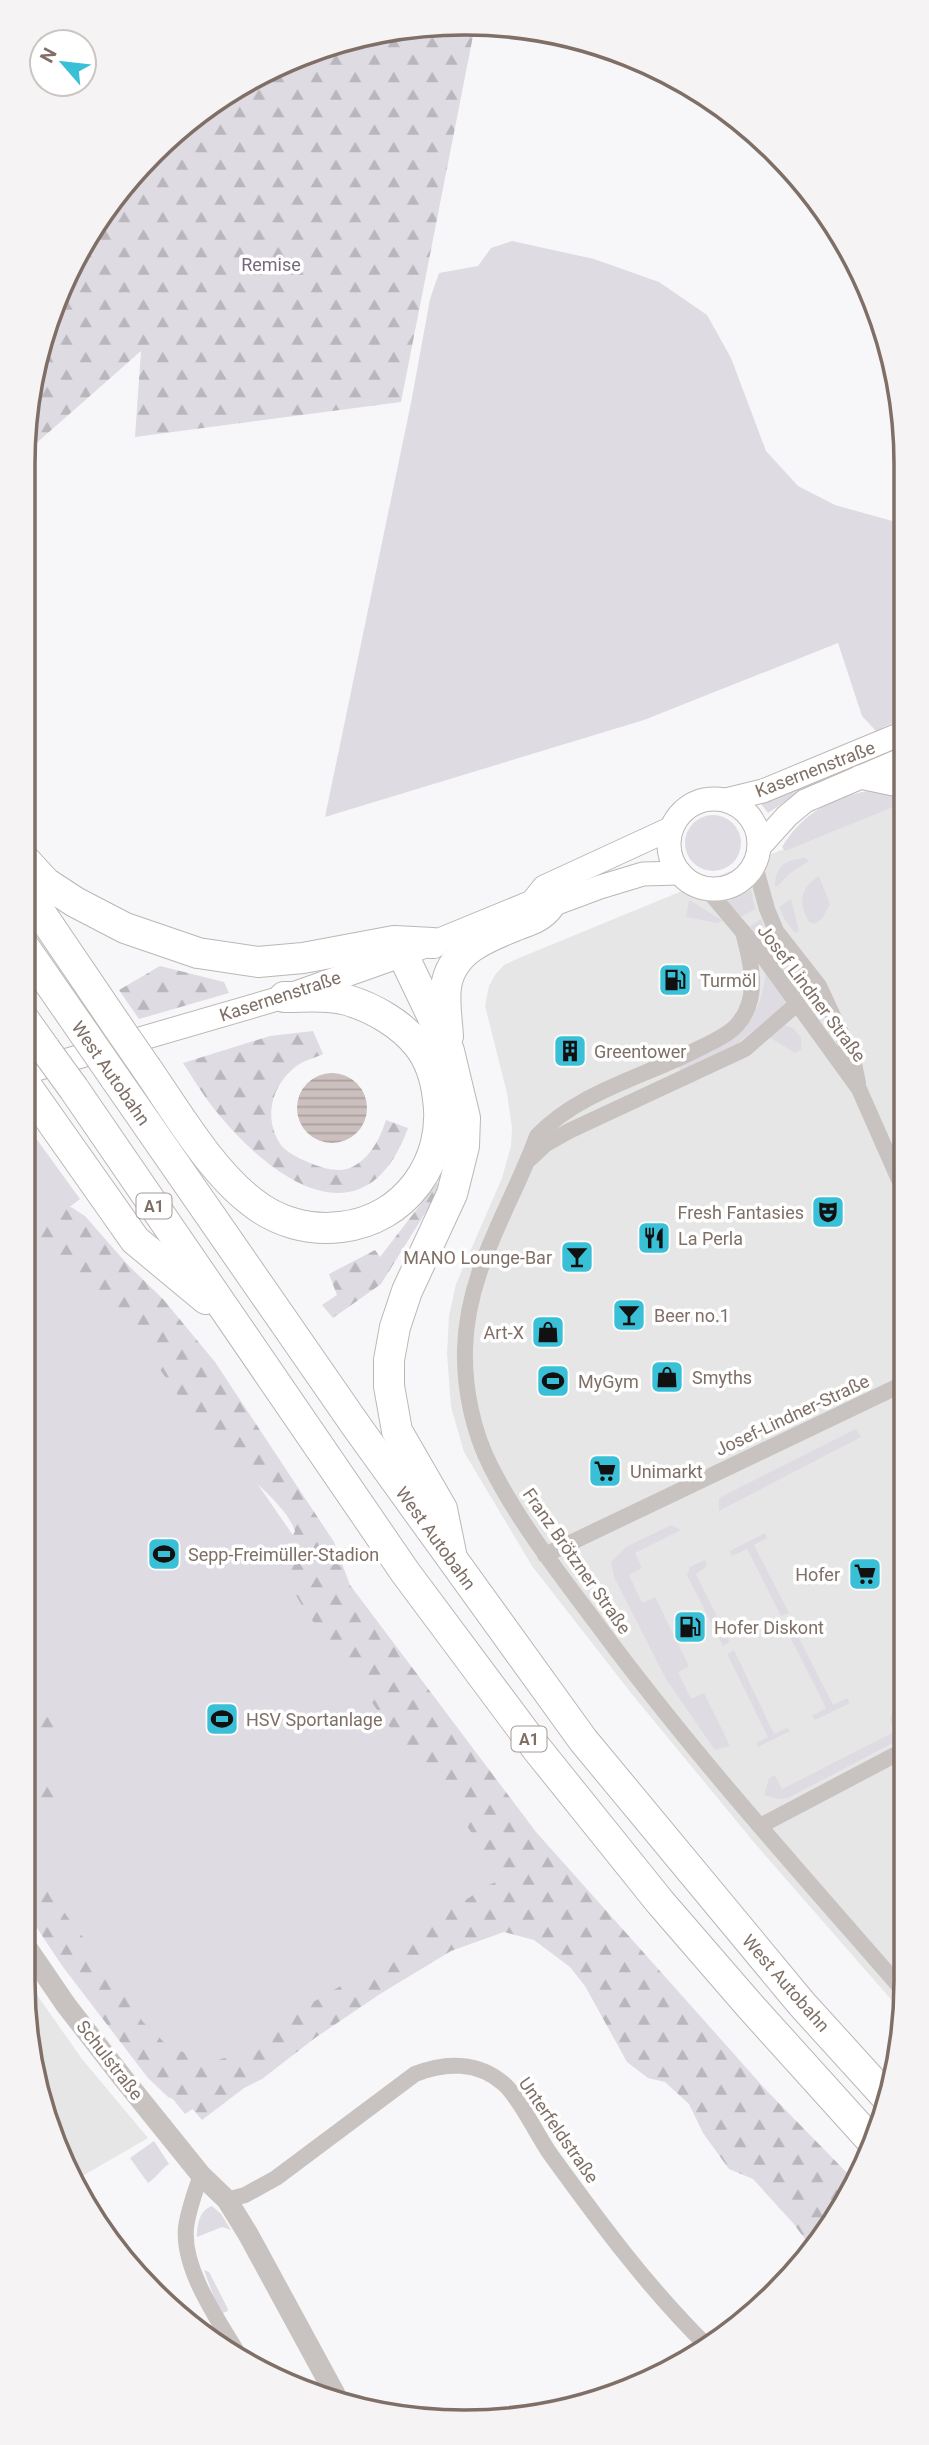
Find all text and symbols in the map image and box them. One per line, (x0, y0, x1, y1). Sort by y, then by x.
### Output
north arrow (28, 28, 98, 98)
text: N (35, 44, 62, 67)
park label: Remise (241, 254, 301, 275)
street label: Kasernenstraße (752, 737, 878, 801)
street label: Josef Lindner Straße (754, 920, 870, 1066)
fuel station icon: Turmöl (656, 961, 694, 999)
street label: Kasernenstraße (217, 966, 343, 1026)
place label: Turmöl (700, 970, 756, 991)
street label: West Autobahn (67, 1017, 155, 1129)
building icon: Greentower (551, 1032, 589, 1070)
place label: Greentower (594, 1041, 686, 1062)
theatre icon: Fresh Fantasies (809, 1193, 847, 1231)
road number: A1 (136, 1194, 172, 1218)
place label: Fresh Fantasies (678, 1202, 804, 1223)
restaurant icon: La Perla (635, 1219, 673, 1257)
place label: La Perla (678, 1228, 743, 1249)
bar icon: MANO Lounge-Bar (558, 1238, 596, 1276)
place label: MANO Lounge-Bar (403, 1247, 552, 1268)
bar icon: Beer no.1 (610, 1296, 648, 1334)
place label: Beer no.1 (654, 1305, 730, 1326)
shop icon: Art-X (529, 1313, 567, 1351)
place label: Art-X (484, 1322, 524, 1343)
shop icon: Smyths (648, 1358, 686, 1396)
sports icon: MyGym (534, 1362, 572, 1400)
place label: Smyths (692, 1367, 752, 1388)
street label: Josef-Lindner-Straße (712, 1370, 872, 1460)
place label: MyGym (578, 1371, 639, 1392)
supermarket icon: Unimarkt (586, 1452, 624, 1490)
place label: Unimarkt (630, 1461, 703, 1482)
street label: West Autobahn (392, 1482, 480, 1594)
street label: Franz Brötzner Straße (519, 1484, 635, 1638)
sports icon: Sepp-Freimüller-Stadion (145, 1535, 183, 1573)
place label: Sepp-Freimüller-Stadion (188, 1544, 379, 1565)
supermarket icon: Hofer (846, 1555, 884, 1593)
place label: Hofer (795, 1564, 840, 1585)
fuel station icon: Hofer Diskont (671, 1608, 709, 1646)
place label: Hofer Diskont (714, 1617, 824, 1638)
sports icon: HSV Sportanlage (203, 1700, 241, 1738)
place label: HSV Sportanlage (246, 1709, 383, 1730)
road number: A1 (512, 1726, 546, 1751)
street label: West Autobahn (738, 1930, 834, 2036)
street label: Schulstraße (72, 2016, 148, 2104)
street label: Unterfeldstraße (515, 2073, 603, 2187)

